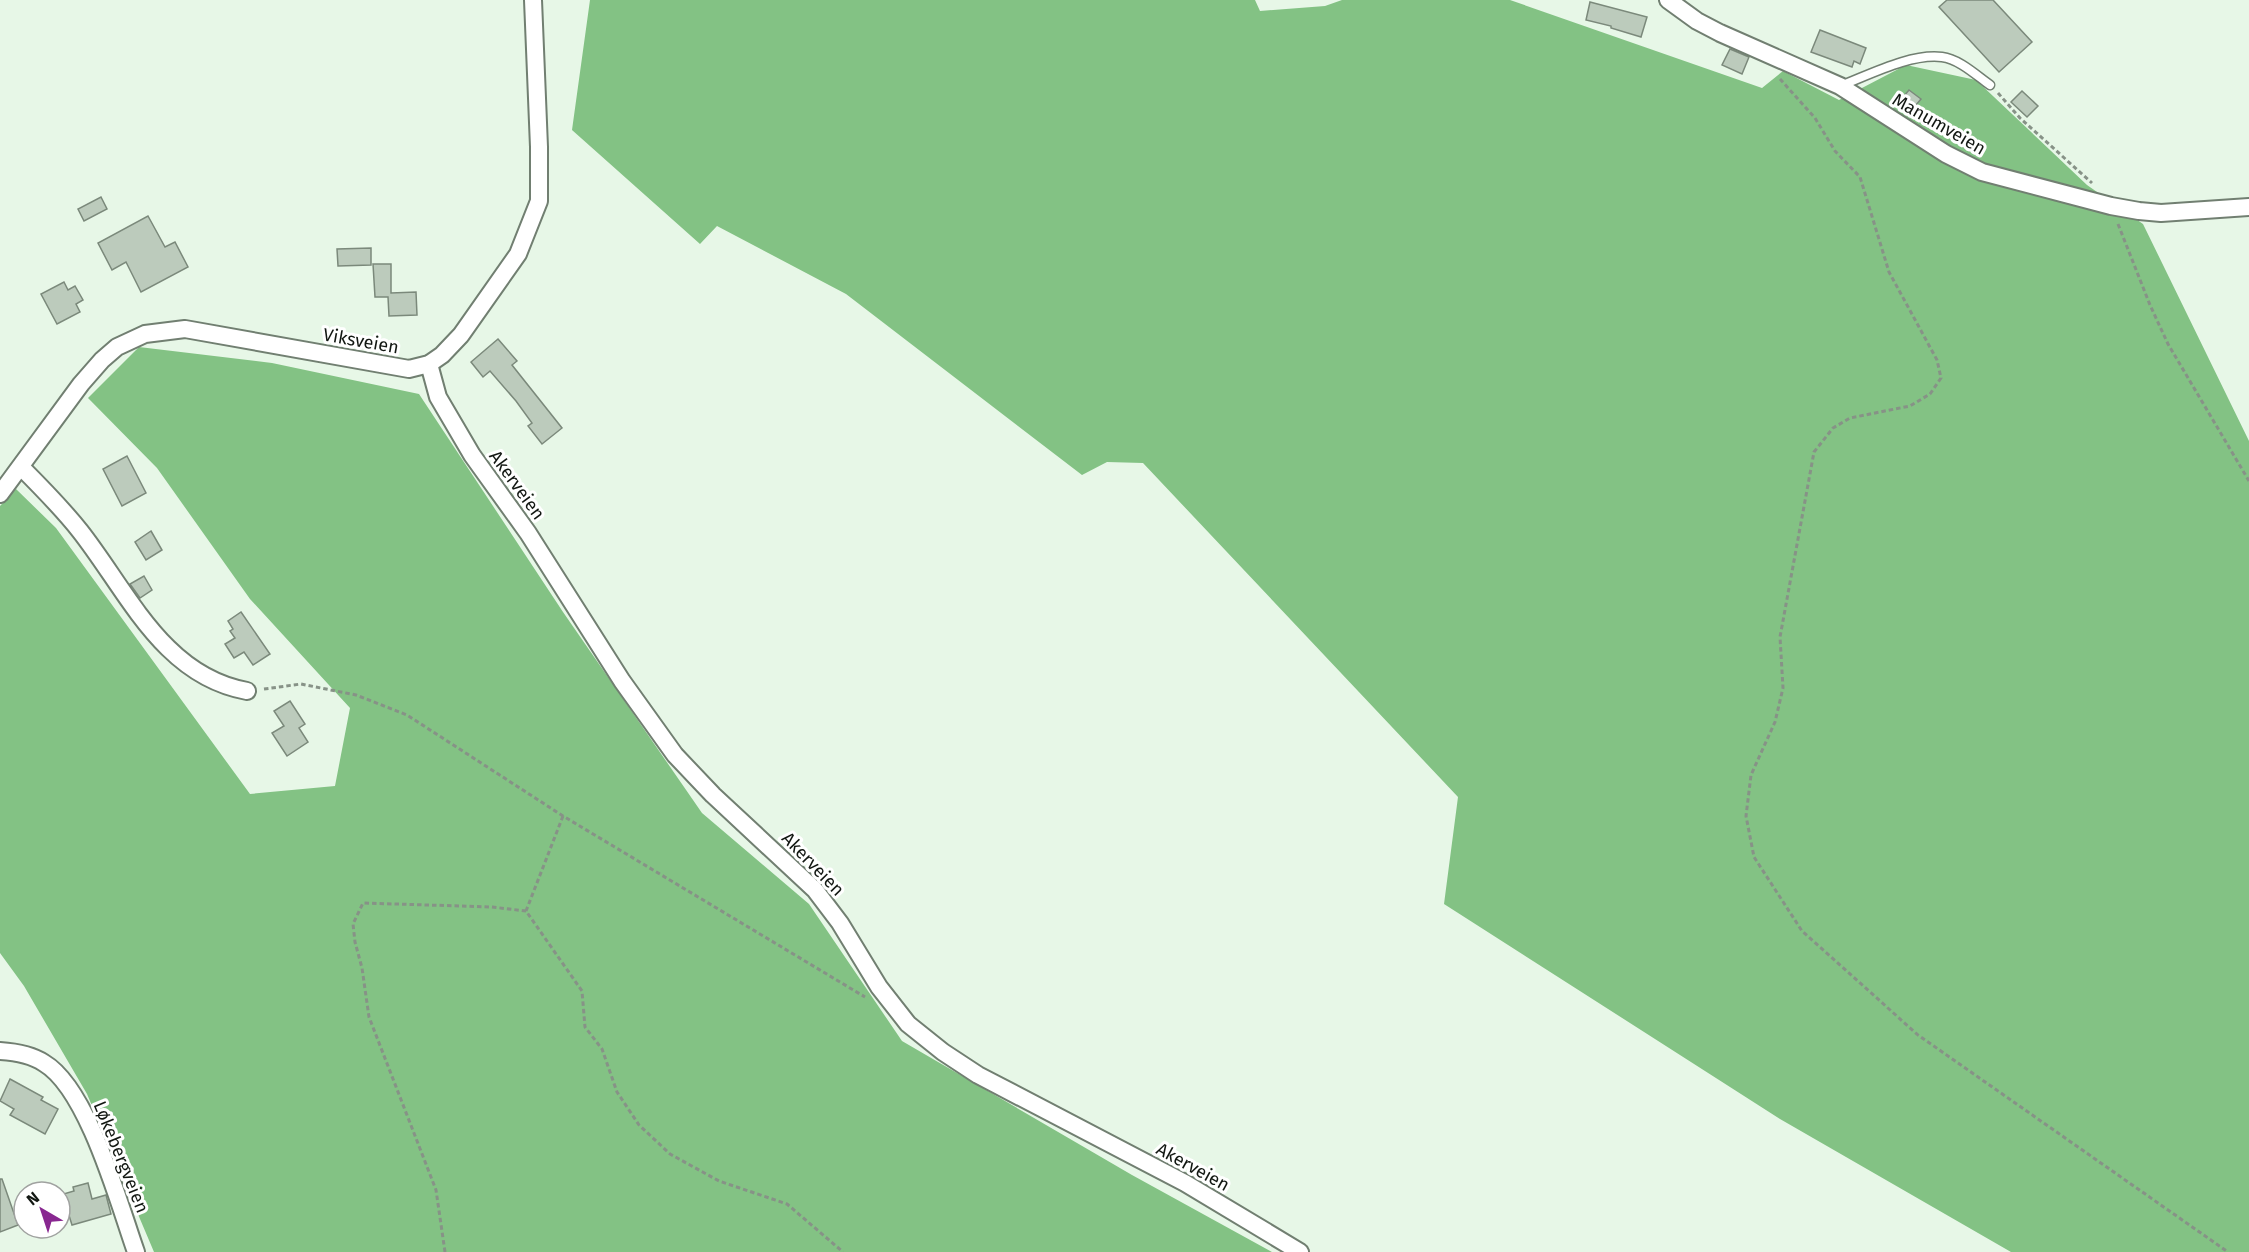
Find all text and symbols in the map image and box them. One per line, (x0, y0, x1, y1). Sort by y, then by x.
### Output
street label: Manumveien (1888, 88, 1990, 160)
street label: Viksveien (321, 324, 401, 358)
street label: Akerveien (485, 446, 549, 524)
street label: Akerveien (777, 828, 849, 900)
street label: Løkebergveien (89, 1098, 153, 1216)
street label: Akerveien (1153, 1138, 1233, 1196)
north arrow (12, 1180, 72, 1240)
text: N (23, 1188, 43, 1209)

